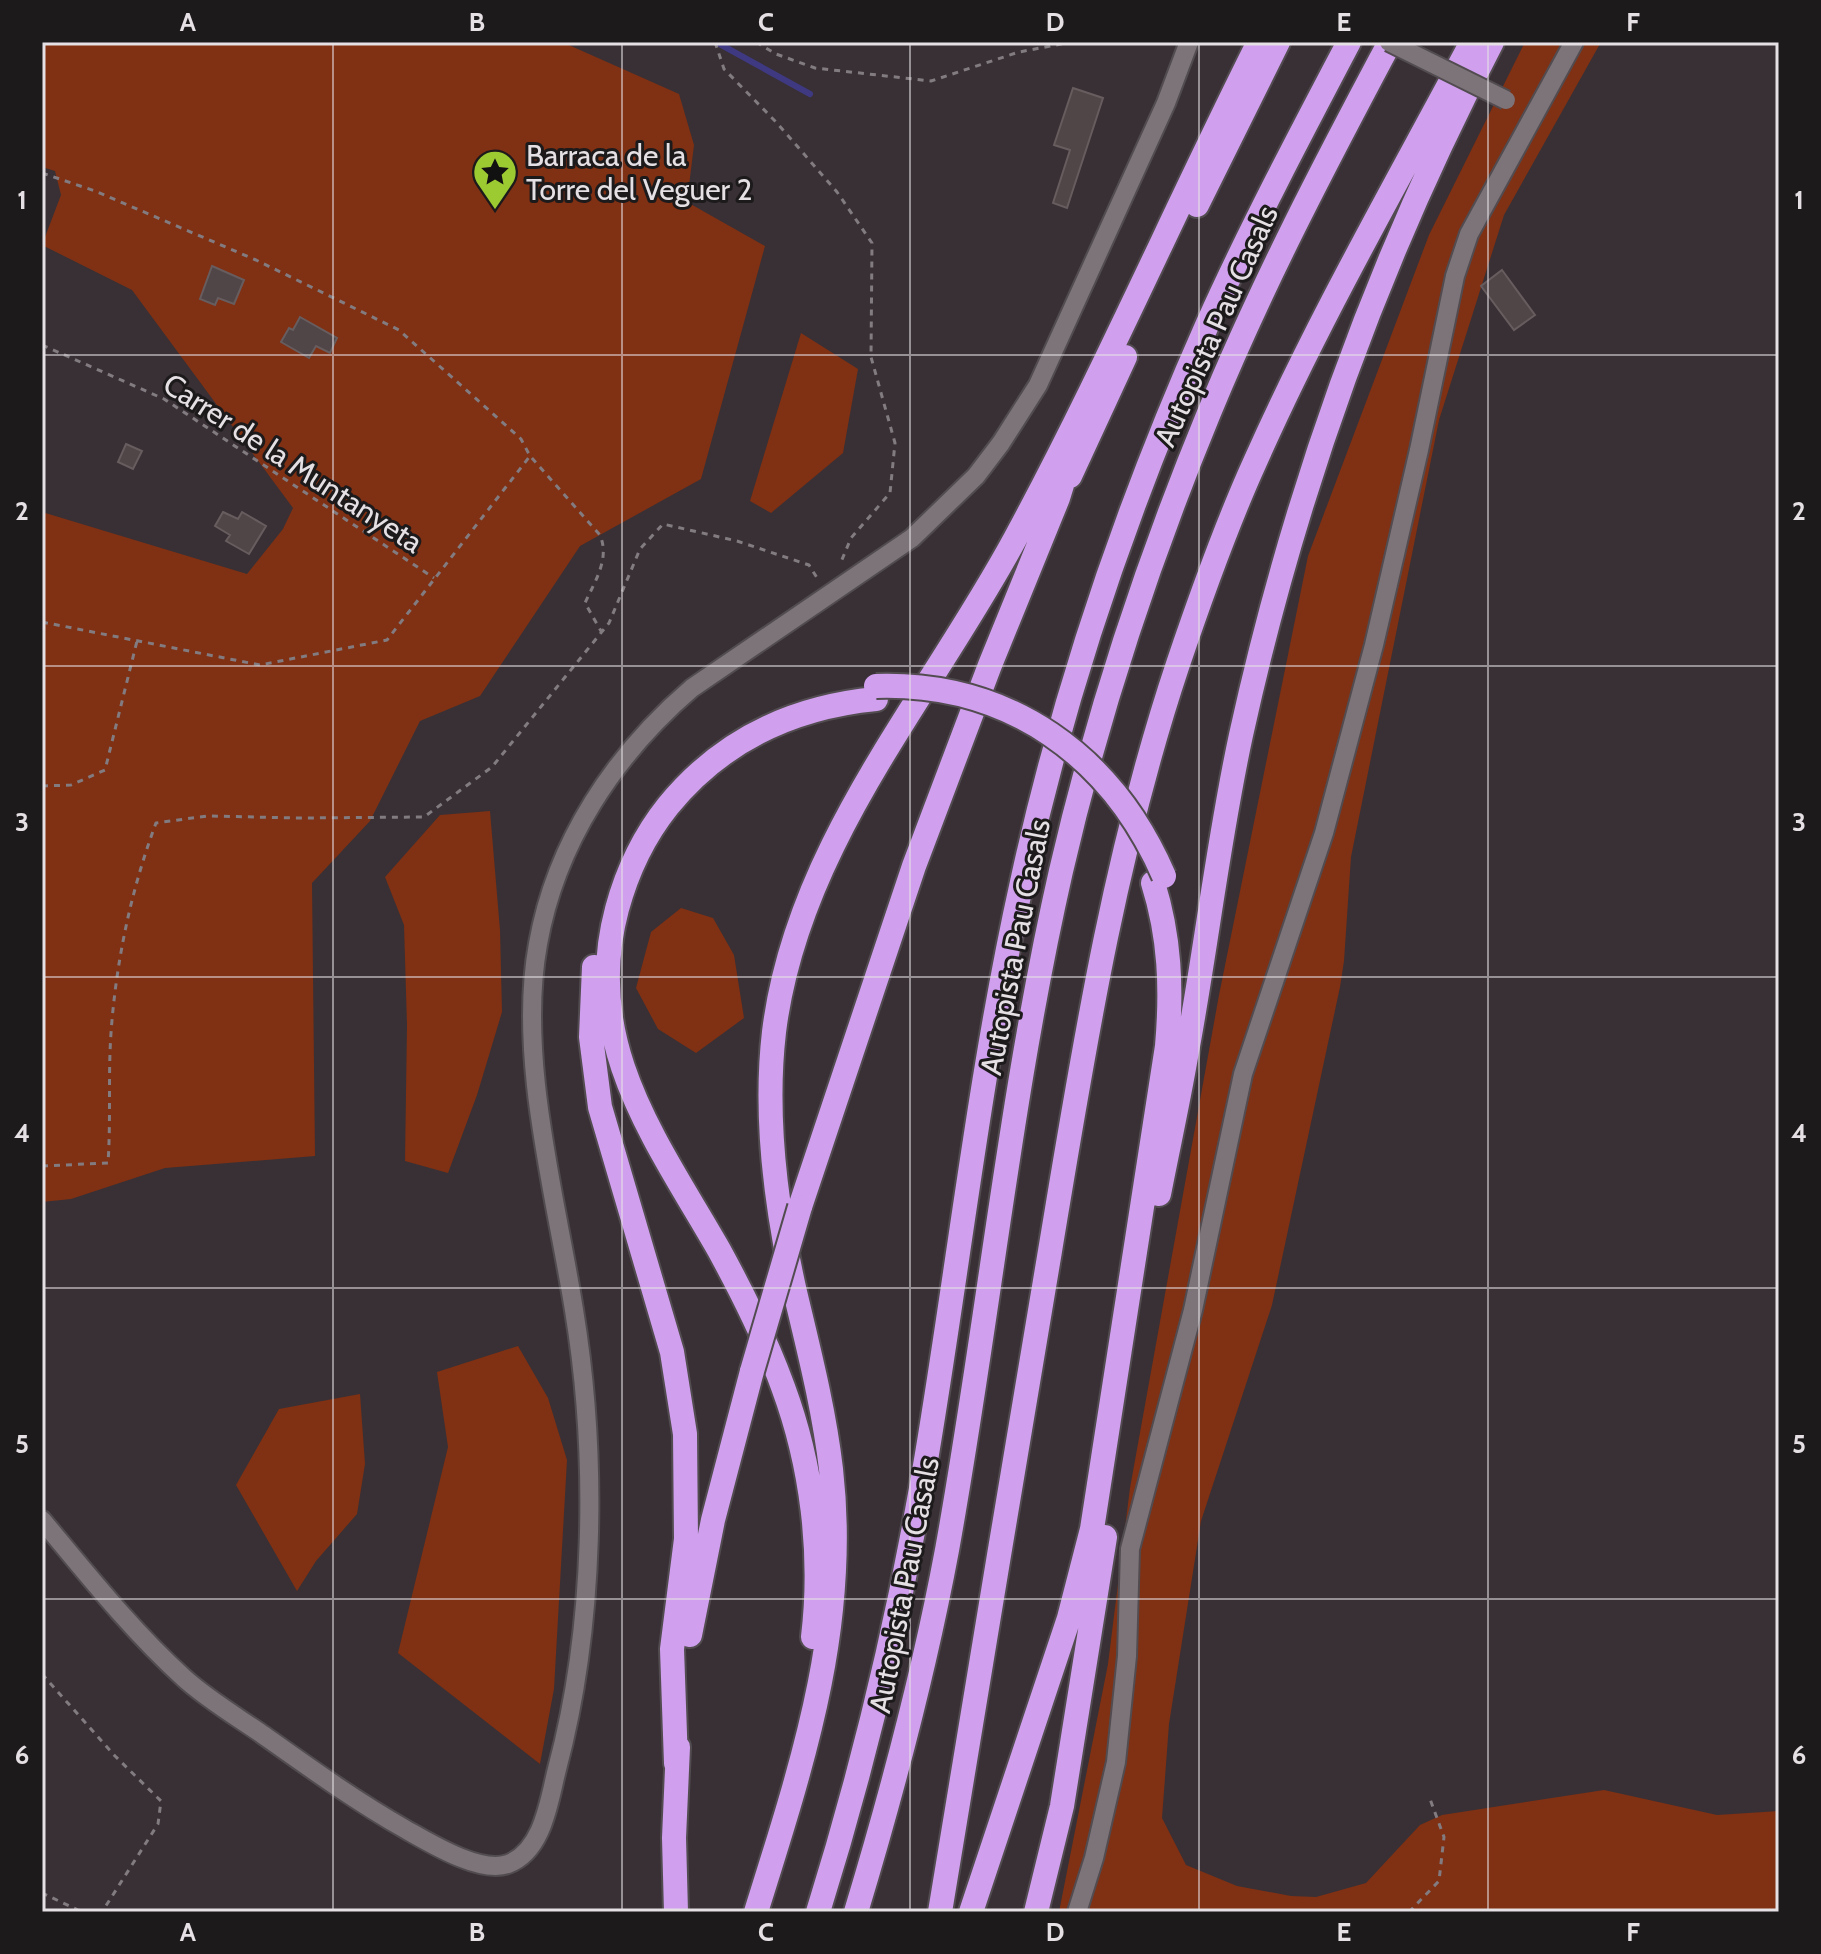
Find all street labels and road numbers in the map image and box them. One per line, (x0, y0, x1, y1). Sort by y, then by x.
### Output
street label: Autopista Pau Casals (1146, 200, 1286, 452)
street label: Carrer de la Muntanyeta (156, 365, 430, 561)
street label: Autopista Pau Casals (972, 816, 1058, 1078)
street label: Autopista Pau Casals (861, 1454, 947, 1716)

